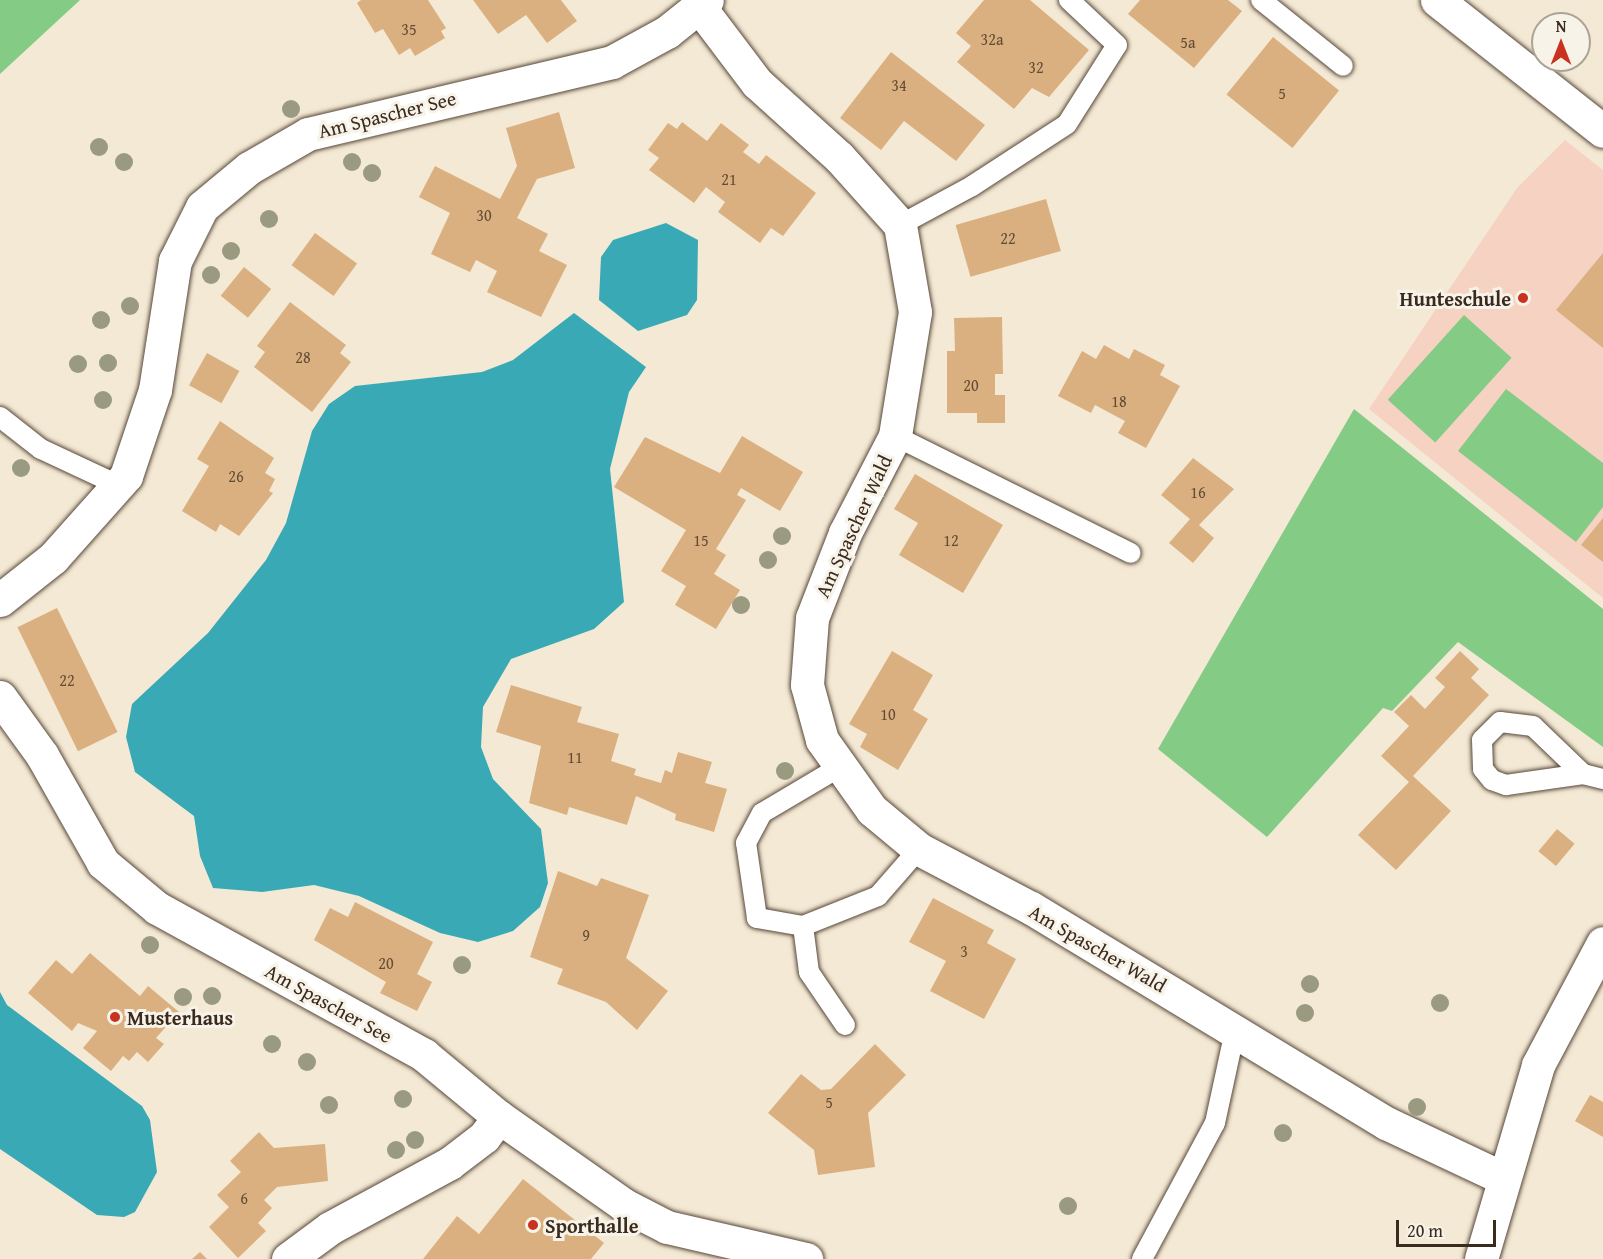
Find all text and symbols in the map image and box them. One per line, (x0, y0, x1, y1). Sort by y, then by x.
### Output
north arrow (1531, 12, 1591, 72)
text: N (1556, 14, 1566, 38)
house number: 35 (401, 19, 417, 39)
house number: 32a (981, 29, 1003, 49)
house number: 5a (1180, 32, 1196, 52)
house number: 32 (1028, 57, 1044, 77)
house number: 34 (891, 75, 907, 95)
house number: 5 (1278, 83, 1286, 103)
street label: Am Spascher See (316, 85, 458, 143)
house number: 21 (721, 169, 737, 189)
house number: 30 (476, 205, 492, 225)
house number: 22 (1000, 228, 1016, 248)
place label: Hunteschule (1400, 286, 1511, 310)
marker: Hunteschule (1516, 291, 1530, 305)
house number: 28 (295, 347, 311, 367)
house number: 20 (963, 375, 979, 395)
house number: 18 (1111, 391, 1127, 411)
street label: Am Spascher Wald (809, 451, 897, 601)
house number: 26 (228, 466, 244, 486)
house number: 16 (1190, 482, 1206, 502)
house number: 15 (693, 530, 709, 550)
house number: 12 (943, 530, 959, 550)
house number: 22 (59, 670, 75, 690)
house number: 10 (880, 704, 896, 724)
house number: 11 (567, 747, 583, 767)
street label: Am Spascher Wald (1025, 899, 1171, 997)
house number: 9 (582, 925, 590, 945)
house number: 3 (960, 941, 968, 961)
house number: 20 (378, 953, 394, 973)
street label: Am Spascher See (261, 958, 397, 1048)
place label: Musterhaus (127, 1005, 233, 1029)
marker: Musterhaus (108, 1010, 122, 1024)
house number: 5 (825, 1092, 833, 1112)
house number: 6 (240, 1188, 248, 1208)
scale bar (1399, 1208, 1500, 1246)
place label: Sporthalle (545, 1213, 639, 1237)
text: 20 m (1407, 1217, 1443, 1244)
marker: Sporthalle (526, 1218, 540, 1232)

